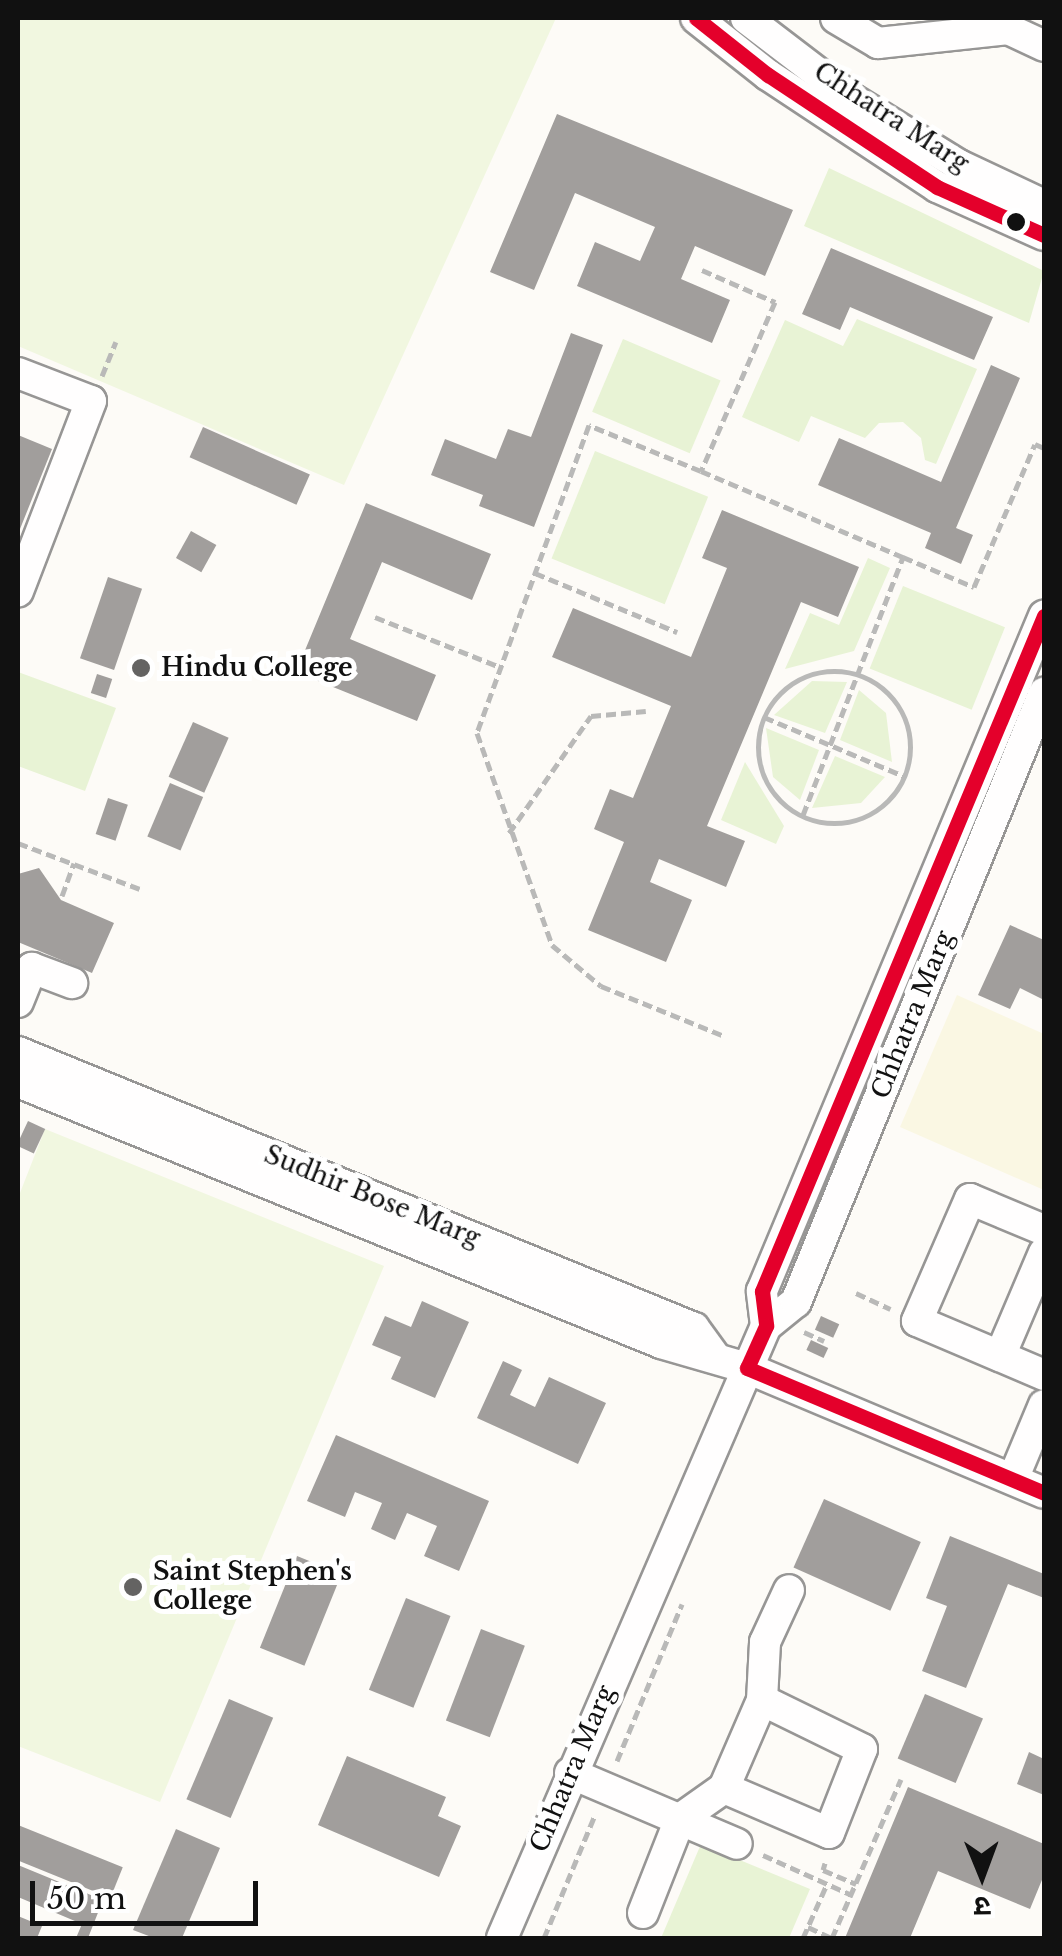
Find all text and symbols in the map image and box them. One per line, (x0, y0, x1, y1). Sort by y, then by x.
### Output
street label: Chhatra Marg (808, 57, 974, 179)
unlabelled marker (1006, 212, 1026, 232)
place label: Hindu College (161, 653, 353, 683)
marker: Hindu College (130, 657, 152, 679)
street label: Chhatra Marg (866, 927, 960, 1103)
street label: Sudhir Bose Marg (259, 1140, 485, 1254)
place label: Saint Stephen's College (153, 1558, 352, 1617)
marker: Saint Stephen's College (122, 1576, 144, 1598)
street label: Chhatra Marg (524, 1681, 622, 1857)
north arrow (932, 1826, 1032, 1926)
scale bar (35, 1861, 262, 1923)
text: 50 m (47, 1880, 126, 1917)
text: उ (974, 1889, 991, 1924)

